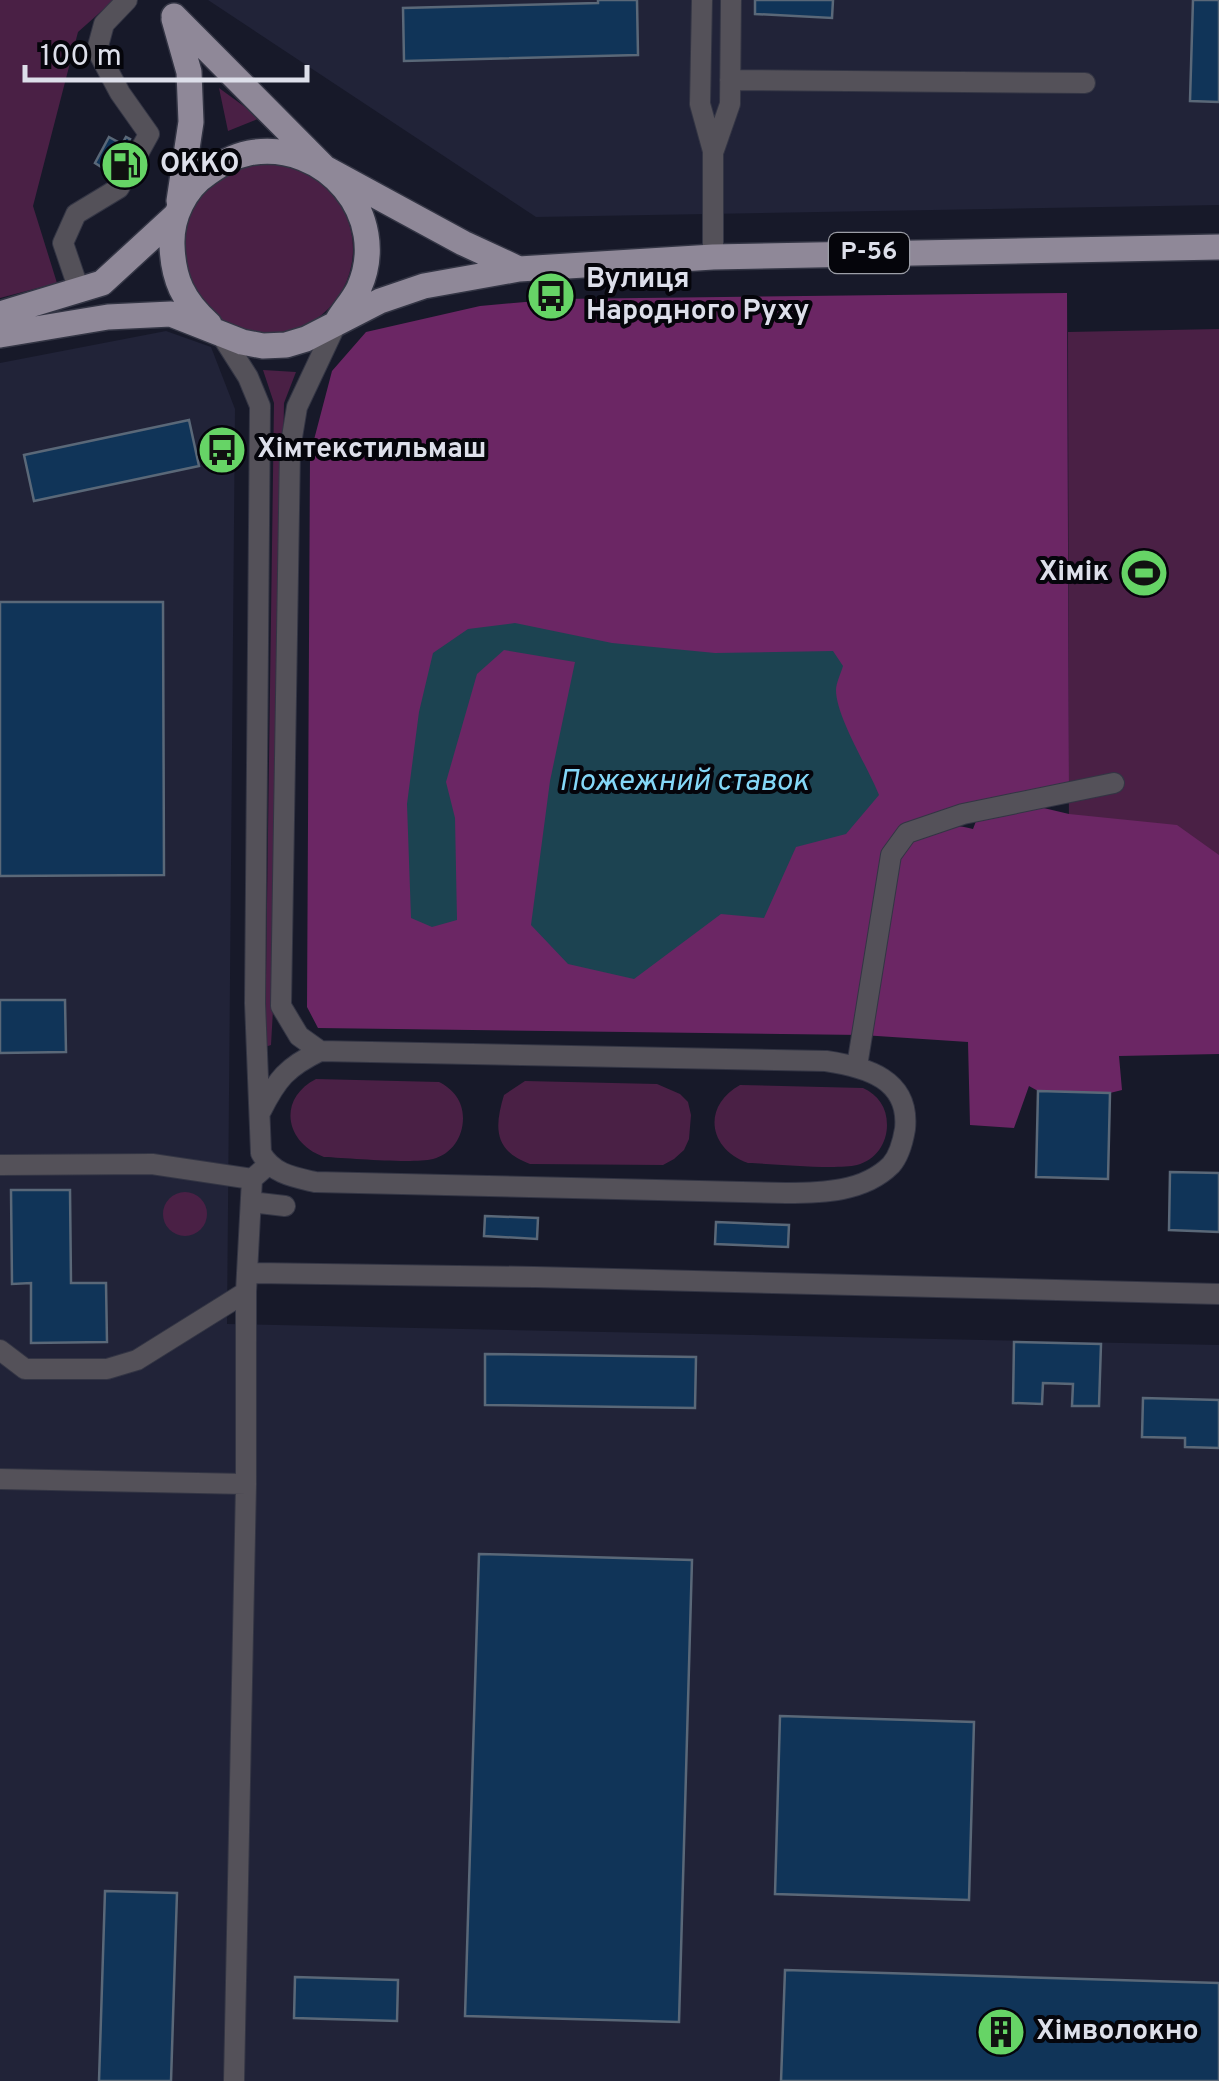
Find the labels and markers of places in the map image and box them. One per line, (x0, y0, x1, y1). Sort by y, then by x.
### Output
fuel station icon: ОККО (99, 139, 151, 191)
place label: ОККО (160, 147, 239, 183)
place label: Вулиця Народного Руху (586, 262, 810, 330)
bus stop icon: Вулиця Народного Руху (525, 270, 577, 322)
bus stop icon: Хімтекстильмаш (196, 424, 248, 476)
place label: Хімтекстильмаш (257, 432, 487, 468)
sports icon: Хімік (1118, 547, 1170, 599)
place label: Хімік (1039, 555, 1109, 591)
building icon: Хімволокно (975, 2006, 1027, 2058)
place label: Хімволокно (1036, 2014, 1199, 2050)

